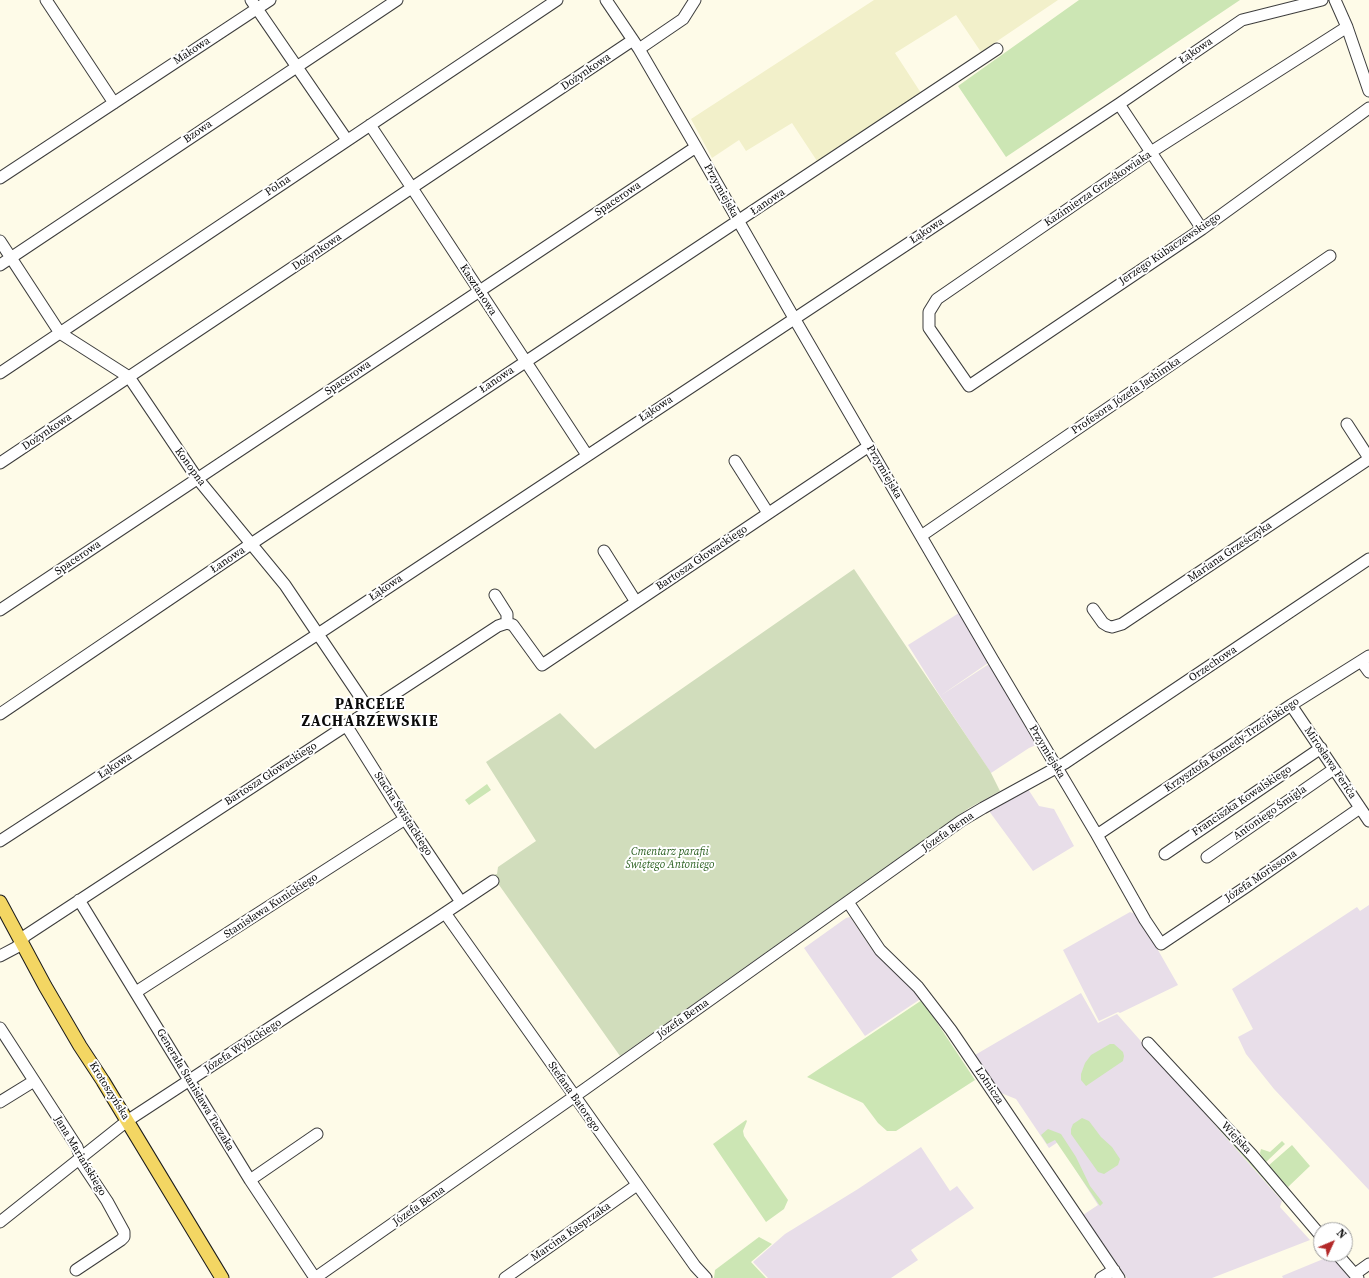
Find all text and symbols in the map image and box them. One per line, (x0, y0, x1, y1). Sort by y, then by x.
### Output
street label: Makowa (171, 34, 213, 68)
street label: Łąkowa (1177, 35, 1215, 67)
street label: Dożynkowa (559, 51, 613, 93)
street label: Bzowa (181, 118, 215, 146)
street label: Kazimierza Grześkowiaka (1042, 148, 1154, 230)
street label: Przymiejska (701, 162, 741, 220)
street label: Polna (263, 173, 293, 199)
street label: Spacerowa (592, 179, 644, 219)
street label: Łanowa (748, 186, 788, 218)
street label: Jerzego Kubaczewskiego (1117, 210, 1223, 288)
street label: Łąkowa (908, 215, 946, 247)
street label: Dożynkowa (290, 231, 344, 273)
street label: Kasztanowa (457, 262, 499, 318)
street label: Profesora Józefa Jachimka (1069, 355, 1183, 437)
street label: Spacerowa (322, 358, 374, 398)
street label: Łanowa (477, 364, 517, 396)
street label: Łąkowa (637, 393, 675, 425)
street label: Dożynkowa (20, 411, 74, 453)
street label: Przymiejska (863, 443, 905, 501)
street label: Konopna (172, 445, 208, 489)
street label: Mariana Grześczyka (1185, 519, 1275, 585)
street label: Bartosza Głowackiego (654, 523, 750, 593)
street label: Spacerowa (52, 538, 104, 578)
street label: Łanowa (208, 544, 248, 576)
street label: Łąkowa (367, 572, 405, 604)
street label: Orzechowa (1187, 643, 1239, 685)
street label: Krzysztofa Komedy-Trzcińskiego (1162, 695, 1302, 795)
district label: PARCELE ZACHARZEWSKIE (301, 696, 439, 731)
street label: Przymiejska (1026, 723, 1068, 781)
street label: Mirosława Feriča (1301, 725, 1359, 801)
street label: Bartosza Głowackiego (222, 739, 320, 809)
street label: Łąkowa (96, 750, 134, 782)
street label: Franciszka Kowalskiego (1190, 763, 1294, 839)
street label: Stacha Świstackiego (371, 770, 435, 858)
street label: Antoniego Śmigla (1231, 783, 1309, 843)
street label: Józefa Bema (919, 809, 977, 855)
park label: Cmentarz parafii Świętego Antoniego (626, 845, 714, 871)
street label: Józefa Morissona (1222, 847, 1300, 905)
street label: Stanisława Kunickiego (222, 871, 320, 941)
street label: Józefa Bema (654, 996, 712, 1042)
street label: Józefa Wybickiego (202, 1016, 284, 1076)
street label: Generała Stanisława Taczaka (153, 1026, 237, 1154)
street label: Stefana Batorego (545, 1059, 603, 1135)
street label: Krotoszyńska (86, 1060, 132, 1122)
street label: Lotnicza (972, 1065, 1006, 1107)
street label: Jana Mariańskiego (51, 1114, 109, 1198)
street label: Wiejska (1218, 1119, 1254, 1157)
street label: Józefa Bema (390, 1183, 448, 1229)
street label: Marcina Kasprzaka (529, 1200, 613, 1264)
north arrow (1313, 1222, 1353, 1262)
text: N (1333, 1226, 1349, 1242)

